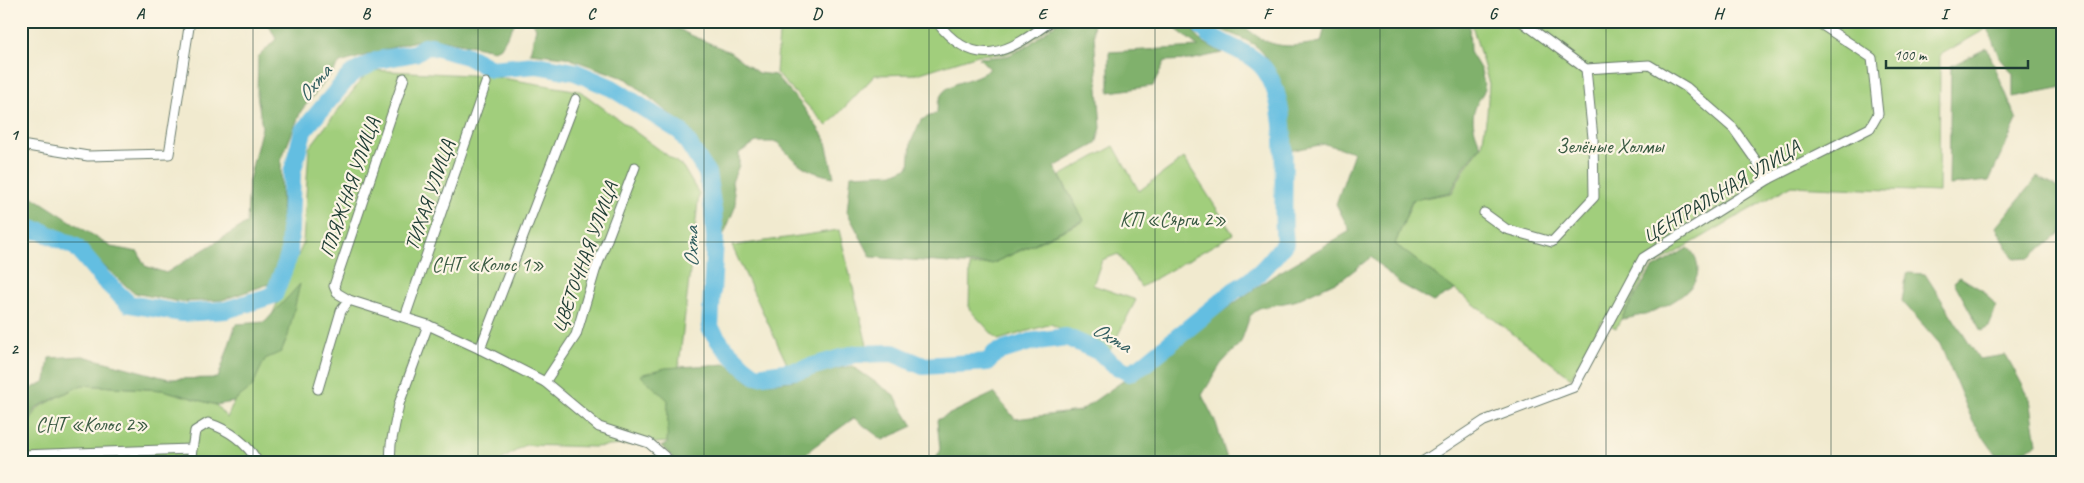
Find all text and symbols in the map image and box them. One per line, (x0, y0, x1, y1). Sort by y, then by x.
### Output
text: A (136, 4, 146, 24)
text: B (362, 4, 372, 24)
text: C (587, 4, 597, 24)
text: D (812, 4, 823, 24)
text: E (1038, 4, 1049, 24)
text: F (1263, 4, 1274, 24)
text: G (1489, 4, 1499, 24)
text: H (1713, 4, 1725, 24)
text: I (1941, 4, 1951, 24)
scale bar (1886, 38, 2029, 70)
text: 100 m (1894, 46, 1928, 65)
water label: Охта (291, 58, 338, 107)
street label: ПЛЯЖНАЯ УЛИЦА (314, 113, 385, 260)
text: 1 (10, 125, 19, 145)
park label: Зелёные Холмы (1556, 134, 1665, 159)
street label: ЦЕНТРАЛЬНАЯ УЛИЦА (1638, 134, 1805, 248)
street label: ТИХАЯ УЛИЦА (399, 136, 460, 254)
street label: ЦВЕТОЧНАЯ УЛИЦА (546, 178, 624, 336)
park label: КП «Сярги 2» (1120, 207, 1226, 232)
water label: Охта (678, 225, 704, 267)
park label: СНТ «Колос 1» (432, 252, 544, 277)
water label: Охта (1088, 316, 1138, 359)
text: 2 (10, 339, 19, 359)
park label: СНТ «Колос 2» (36, 412, 148, 437)

